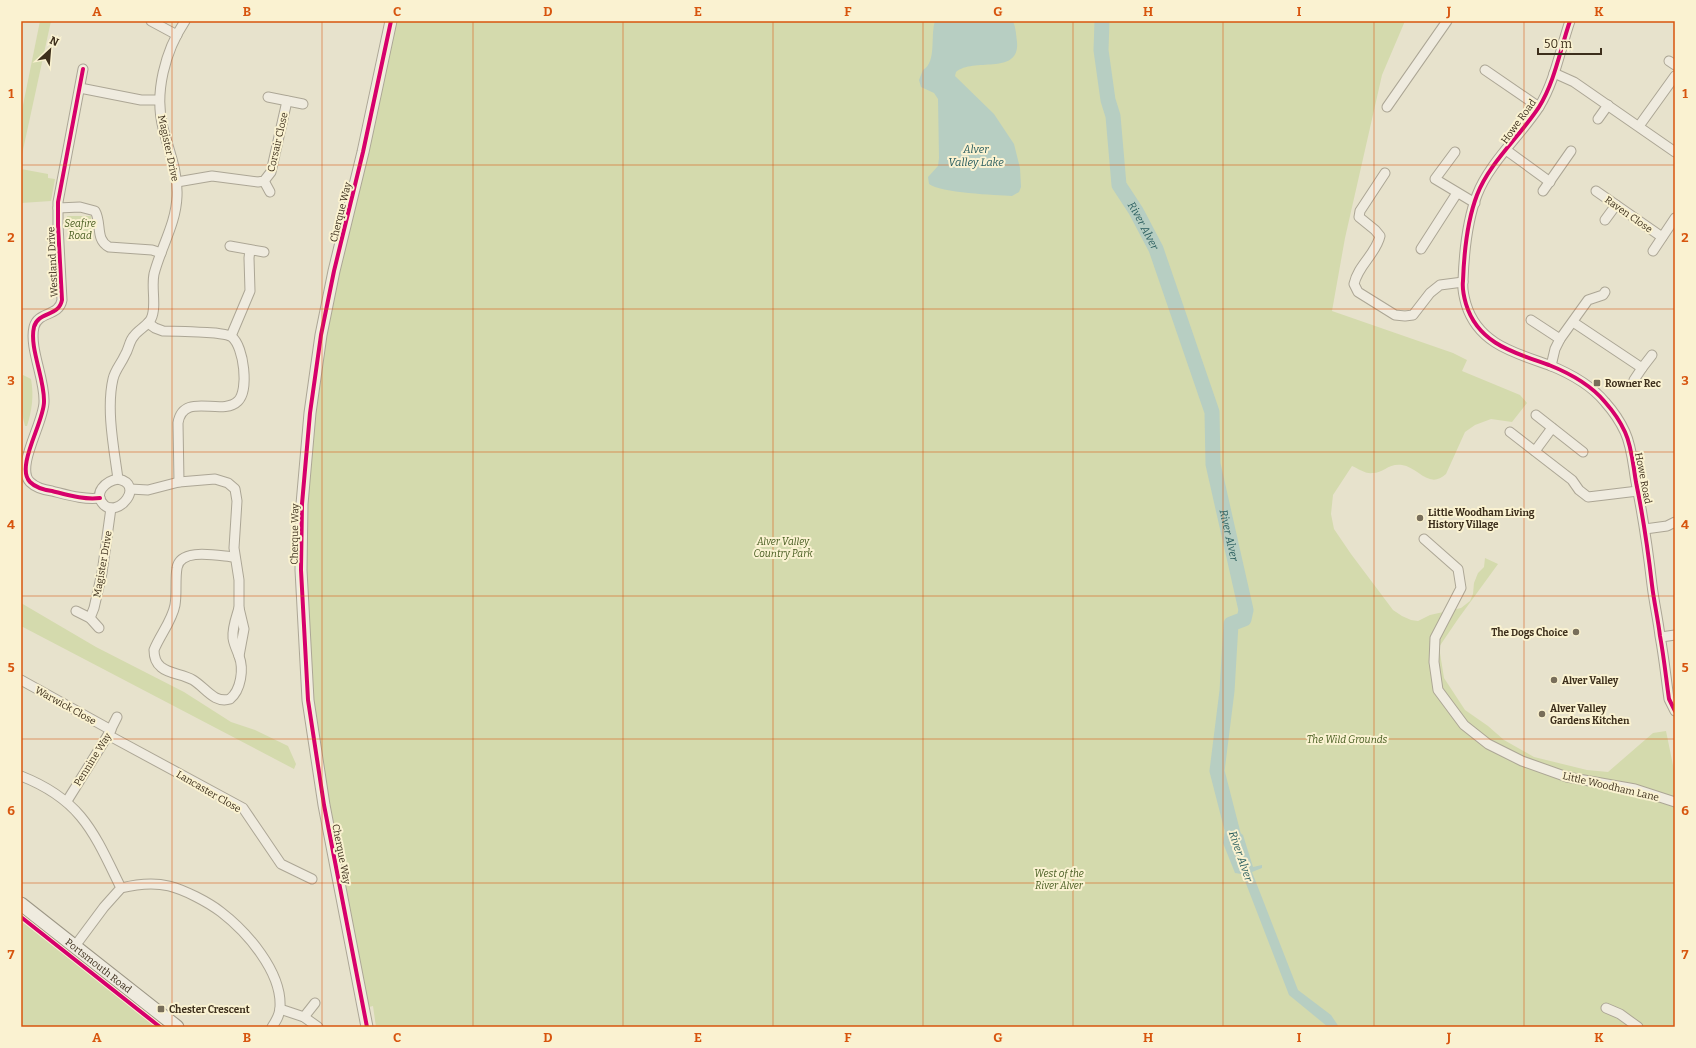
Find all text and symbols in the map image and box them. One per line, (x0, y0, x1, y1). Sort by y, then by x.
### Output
text: A (92, 4, 102, 19)
text: B (243, 4, 251, 19)
text: C (393, 4, 401, 19)
text: D (543, 4, 553, 19)
text: E (694, 4, 702, 19)
text: F (844, 4, 852, 19)
text: G (993, 4, 1003, 19)
text: H (1143, 4, 1153, 19)
text: I (1297, 4, 1302, 19)
text: J (1446, 4, 1452, 19)
text: K (1594, 4, 1604, 19)
north arrow (30, 30, 70, 70)
scale bar (1538, 30, 1601, 56)
text: N (47, 34, 61, 49)
text: 50 m (1544, 37, 1573, 51)
text: 1 (8, 86, 14, 101)
text: 1 (1682, 86, 1688, 101)
street label: Howe Road (1499, 97, 1539, 146)
street label: Corsair Close (265, 111, 291, 173)
street label: Magister Drive (155, 114, 181, 182)
water label: Alver Valley Lake (948, 143, 1004, 169)
street label: Cherque Way (328, 180, 354, 243)
street label: Raven Close (1602, 194, 1655, 236)
water label: River Alver (1125, 199, 1161, 253)
park label: Seafire Road (64, 218, 96, 242)
street label: Westland Drive (45, 226, 61, 297)
text: 2 (7, 230, 15, 245)
text: 2 (1681, 230, 1689, 245)
text: 3 (7, 373, 15, 388)
text: 3 (1681, 373, 1689, 388)
marker: Rowner Rec (1592, 378, 1602, 388)
place label: Rowner Rec (1605, 378, 1661, 390)
street label: Howe Road (1632, 451, 1654, 505)
street label: Cherque Way (288, 503, 302, 565)
place label: Little Woodham Living History Village (1428, 507, 1535, 531)
water label: River Alver (1216, 508, 1241, 563)
marker: Little Woodham Living History Village (1415, 513, 1425, 523)
text: 4 (7, 517, 15, 532)
text: 4 (1681, 517, 1689, 532)
street label: Magister Drive (91, 530, 115, 598)
park label: Alver Valley Country Park (753, 536, 813, 560)
place label: The Dogs Choice (1491, 627, 1568, 639)
marker: The Dogs Choice (1571, 627, 1581, 637)
text: 5 (7, 660, 15, 675)
text: 5 (1681, 660, 1689, 675)
marker: Alver Valley (1549, 675, 1559, 685)
place label: Alver Valley (1562, 675, 1619, 687)
street label: Warwick Close (33, 684, 98, 728)
place label: Alver Valley Gardens Kitchen (1550, 703, 1630, 727)
marker: Alver Valley Gardens Kitchen (1537, 709, 1547, 719)
street label: Pennine Way (72, 730, 114, 788)
park label: The Wild Grounds (1307, 734, 1388, 746)
street label: Lancaster Close (174, 768, 243, 815)
street label: Little Woodham Lane (1561, 770, 1660, 804)
text: 6 (7, 803, 15, 818)
text: 6 (1681, 803, 1689, 818)
street label: Cherque Way (329, 823, 353, 886)
water label: River Alver (1226, 829, 1255, 884)
park label: West of the River Alver (1034, 868, 1084, 892)
street label: Portsmouth Road (63, 936, 134, 996)
text: 7 (8, 947, 15, 962)
text: 7 (1682, 947, 1689, 962)
marker: Chester Crescent (156, 1004, 166, 1014)
place label: Chester Crescent (169, 1004, 250, 1016)
text: A (92, 1030, 102, 1045)
text: B (243, 1030, 251, 1045)
text: C (393, 1030, 401, 1045)
text: D (543, 1030, 553, 1045)
text: E (694, 1030, 702, 1045)
text: F (844, 1030, 852, 1045)
text: G (993, 1030, 1003, 1045)
text: H (1143, 1030, 1153, 1045)
text: I (1297, 1030, 1302, 1045)
text: J (1446, 1030, 1452, 1045)
text: K (1594, 1030, 1604, 1045)

